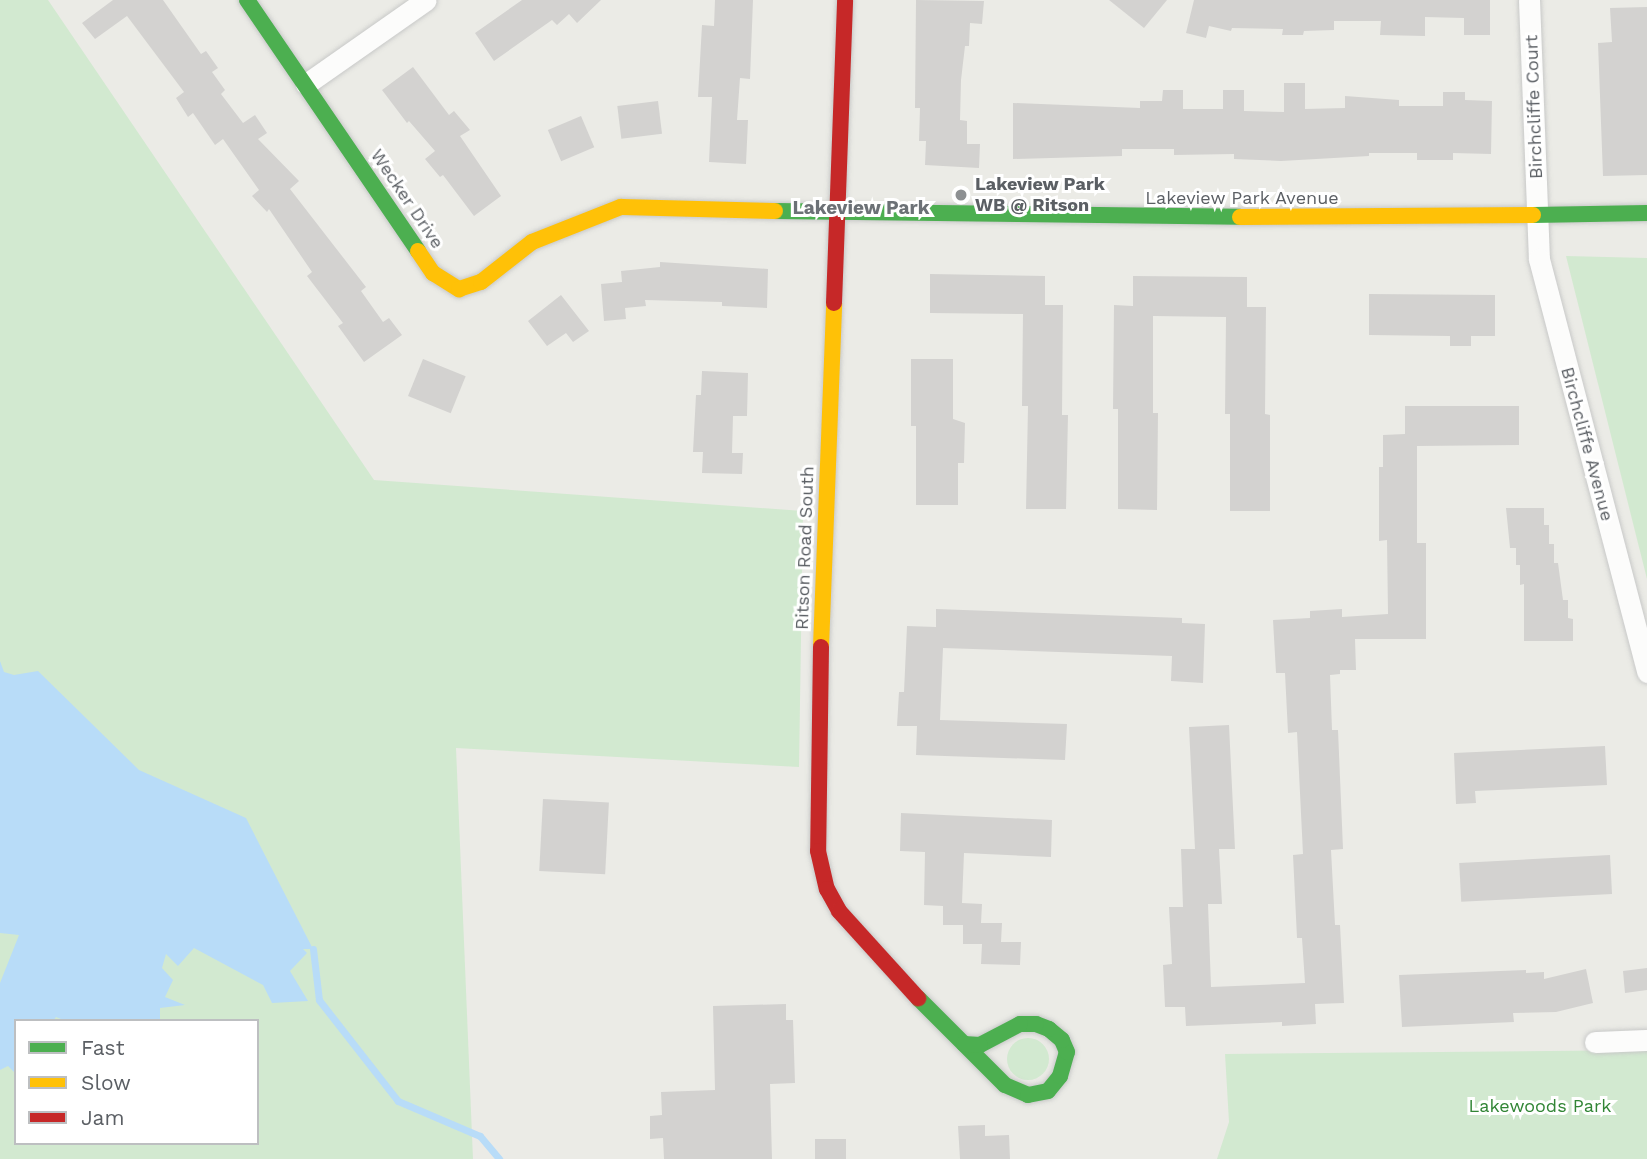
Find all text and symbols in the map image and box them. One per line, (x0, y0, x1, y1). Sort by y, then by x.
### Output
street label: Birchcliffe Court (1521, 35, 1547, 179)
street label: Wecker Drive (366, 145, 448, 253)
place label: Lakeview Park WB @ Ritson (975, 174, 1105, 216)
marker: Lakeview Park WB @ Ritson (953, 187, 969, 203)
street label: Lakeview Park Avenue (1145, 187, 1339, 209)
district label: Lakeview Park (792, 197, 930, 219)
street label: Birchcliffe Avenue (1556, 364, 1618, 524)
street label: Ritson Road South (791, 466, 819, 630)
legend (14, 1019, 259, 1145)
text: Fast (81, 1035, 125, 1060)
text: Slow (81, 1070, 131, 1095)
park label: Lakewoods Park (1469, 1095, 1611, 1117)
text: Jam (81, 1105, 124, 1130)

